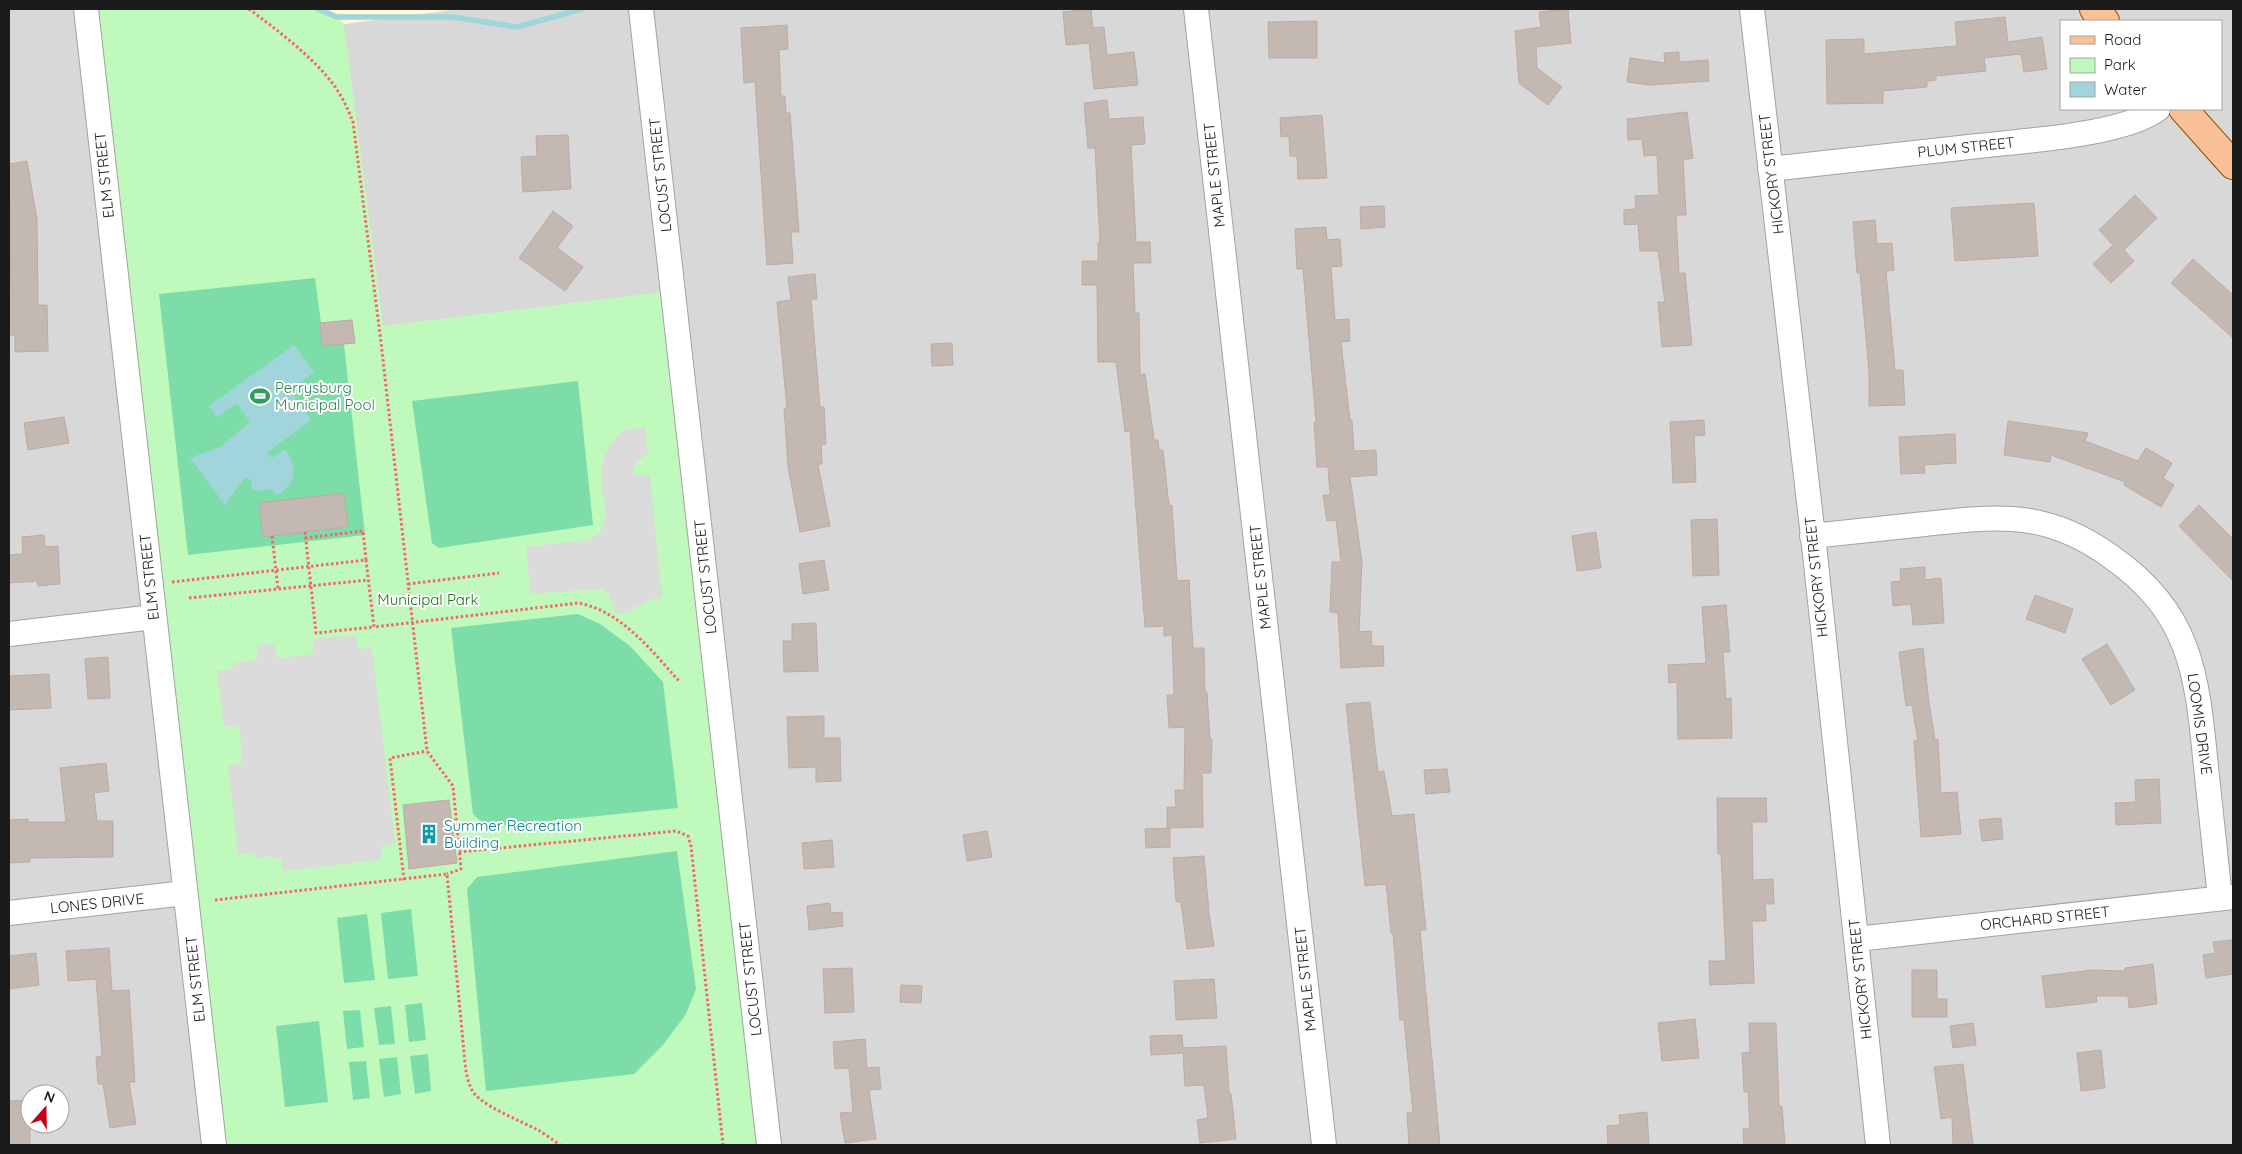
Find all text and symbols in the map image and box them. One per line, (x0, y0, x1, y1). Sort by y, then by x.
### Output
legend (2060, 20, 2222, 110)
text: Road (2104, 30, 2141, 49)
text: Park (2104, 55, 2136, 74)
text: Water (2104, 80, 2147, 99)
street label: HICKORY STREET (1754, 113, 1788, 235)
street label: LOCUST STREET (645, 117, 675, 233)
street label: MAPLE STREET (1199, 122, 1229, 228)
street label: ELM STREET (90, 131, 118, 219)
street label: PLUM STREET (1917, 132, 2015, 162)
place label: Perrysburg Municipal Pool (275, 378, 375, 414)
sports icon: Perrysburg Municipal Pool (249, 385, 271, 407)
street label: HICKORY STREET (1800, 516, 1832, 638)
street label: LOCUST STREET (690, 519, 720, 635)
street label: MAPLE STREET (1245, 524, 1275, 630)
street label: ELM STREET (135, 533, 163, 621)
park label: Municipal Park (377, 590, 479, 609)
street label: LOOMIS DRIVE (2183, 672, 2217, 776)
place label: Summer Recreation Building (444, 816, 582, 852)
building icon: Summer Recreation Building (418, 823, 440, 845)
street label: LONES DRIVE (49, 889, 145, 917)
street label: ORCHARD STREET (1979, 902, 2111, 934)
street label: HICKORY STREET (1844, 918, 1876, 1040)
street label: LOCUST STREET (735, 921, 765, 1037)
street label: MAPLE STREET (1290, 926, 1320, 1032)
street label: ELM STREET (181, 935, 209, 1023)
north arrow (20, 1084, 70, 1134)
text: N (42, 1087, 57, 1107)

